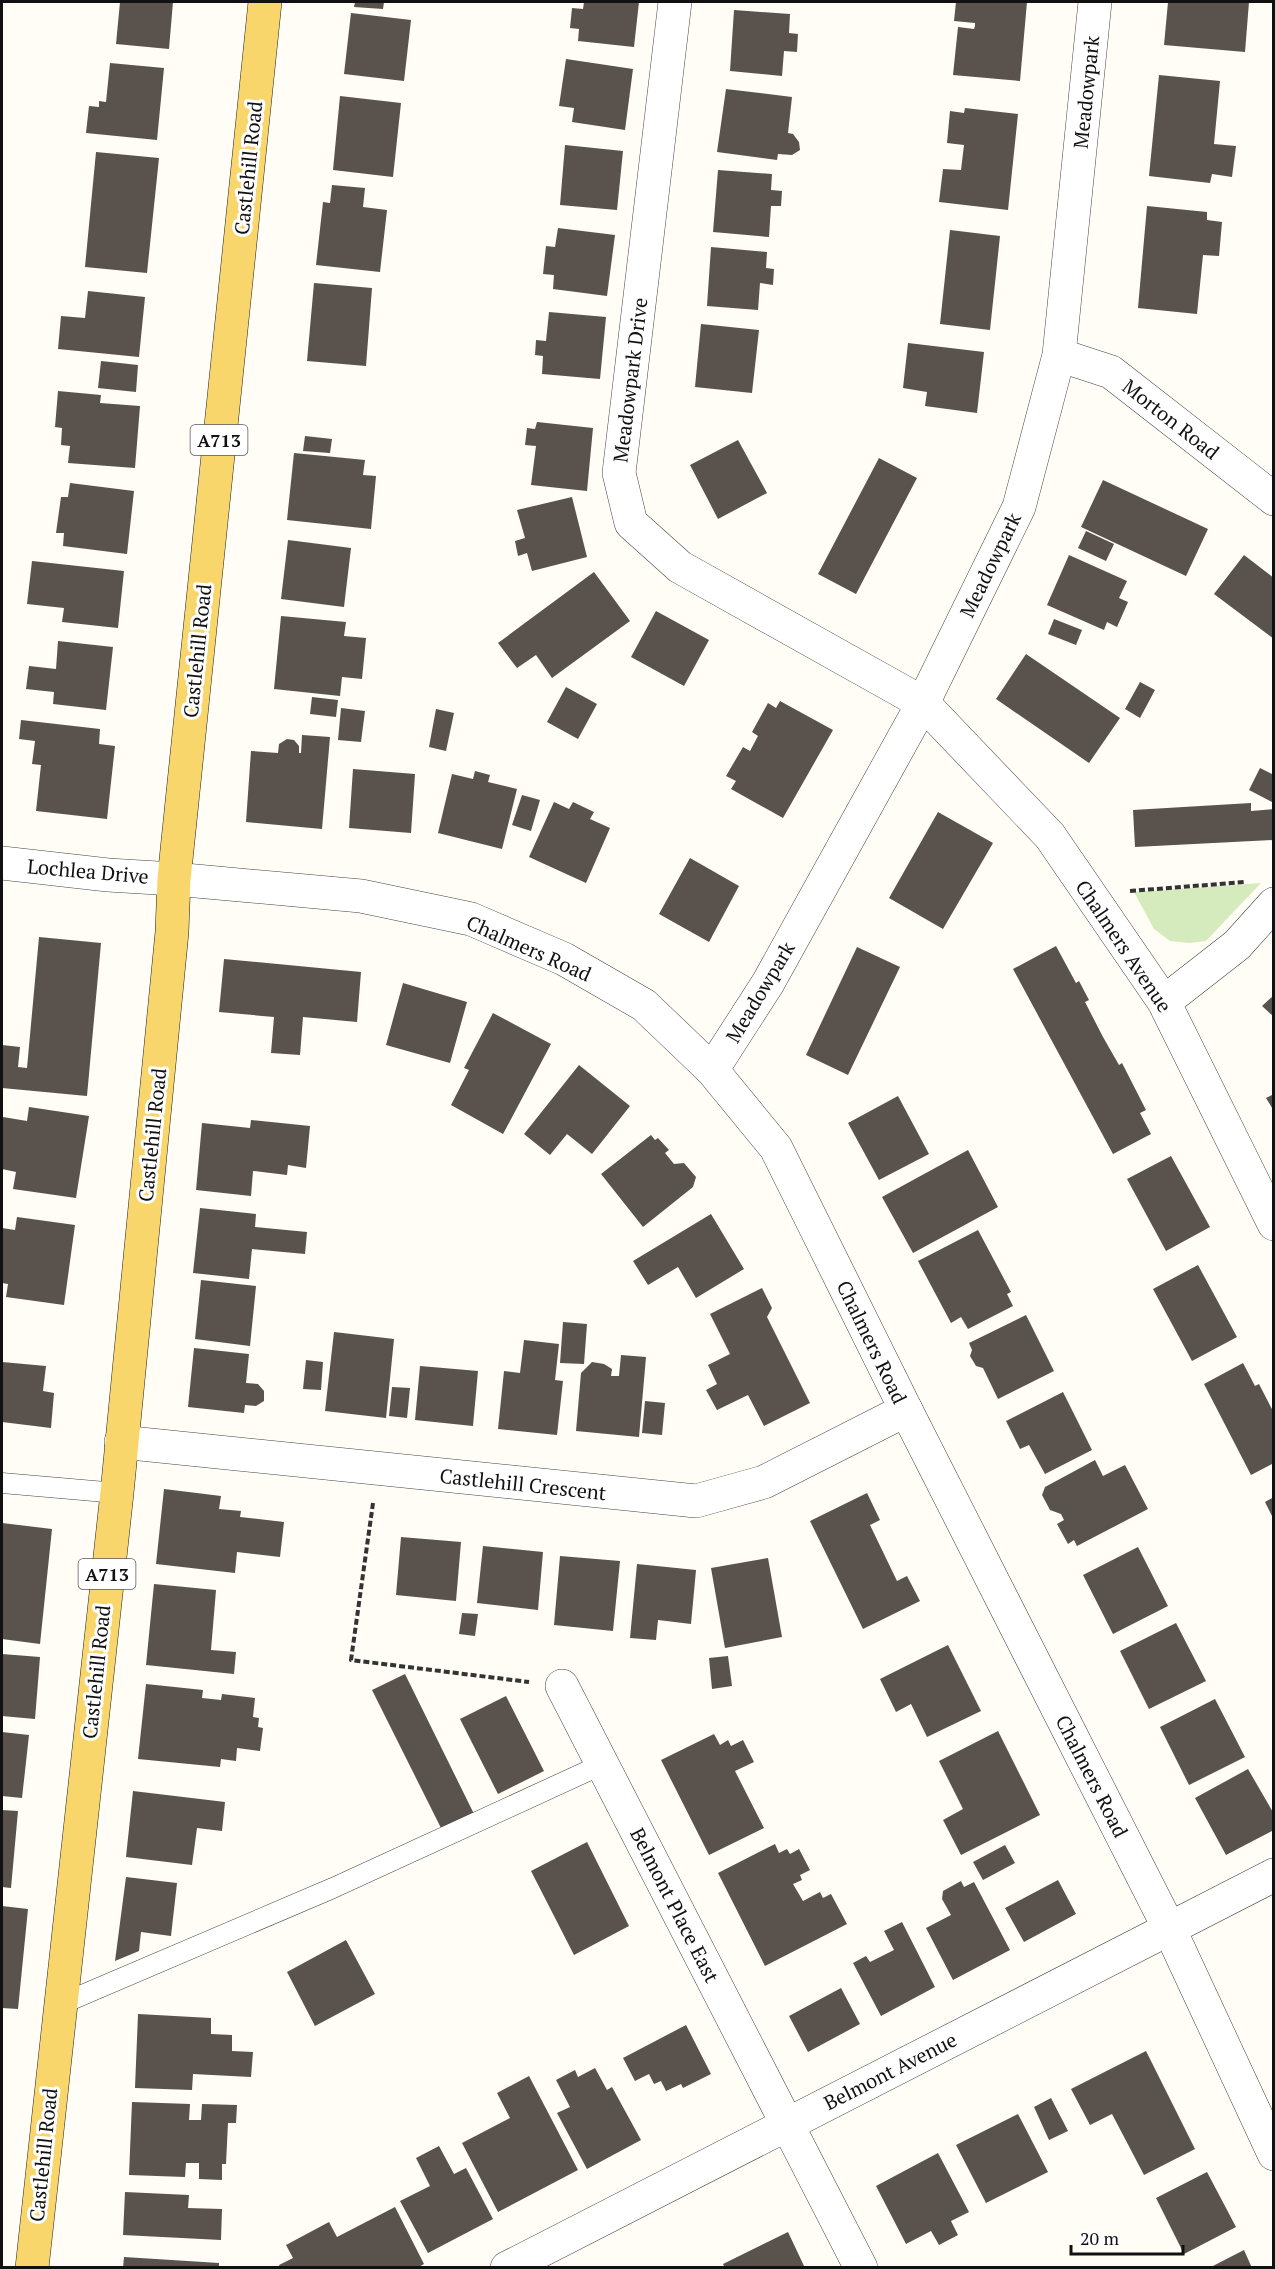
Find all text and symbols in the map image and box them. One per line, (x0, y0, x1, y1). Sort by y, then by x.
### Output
street label: Meadowpark (1067, 34, 1105, 150)
street label: Castlehill Road (228, 100, 268, 236)
street label: Meadowpark Drive (606, 296, 654, 464)
street label: Morton Road (1117, 373, 1225, 465)
road number: A713 (190, 425, 248, 455)
street label: Meadowpark (953, 508, 1027, 622)
street label: Castlehill Road (177, 583, 217, 719)
street label: Lochlea Drive (26, 852, 150, 890)
street label: Chalmers Avenue (1070, 874, 1178, 1018)
street label: Chalmers Road (462, 908, 596, 988)
street label: Meadowpark (719, 936, 801, 1048)
street label: Castlehill Road (132, 1067, 172, 1203)
street label: Chalmers Road (831, 1276, 913, 1408)
street label: Castlehill Crescent (438, 1462, 608, 1506)
road number: A713 (78, 1559, 136, 1589)
street label: Castlehill Road (76, 1604, 116, 1740)
street label: Chalmers Road (1050, 1710, 1134, 1842)
street label: Belmont Place East (624, 1823, 726, 1988)
street label: Belmont Avenue (819, 2026, 961, 2116)
street label: Castlehill Road (23, 2087, 63, 2223)
scale bar (1071, 2218, 1184, 2256)
text: 20 m (1080, 2226, 1120, 2250)

